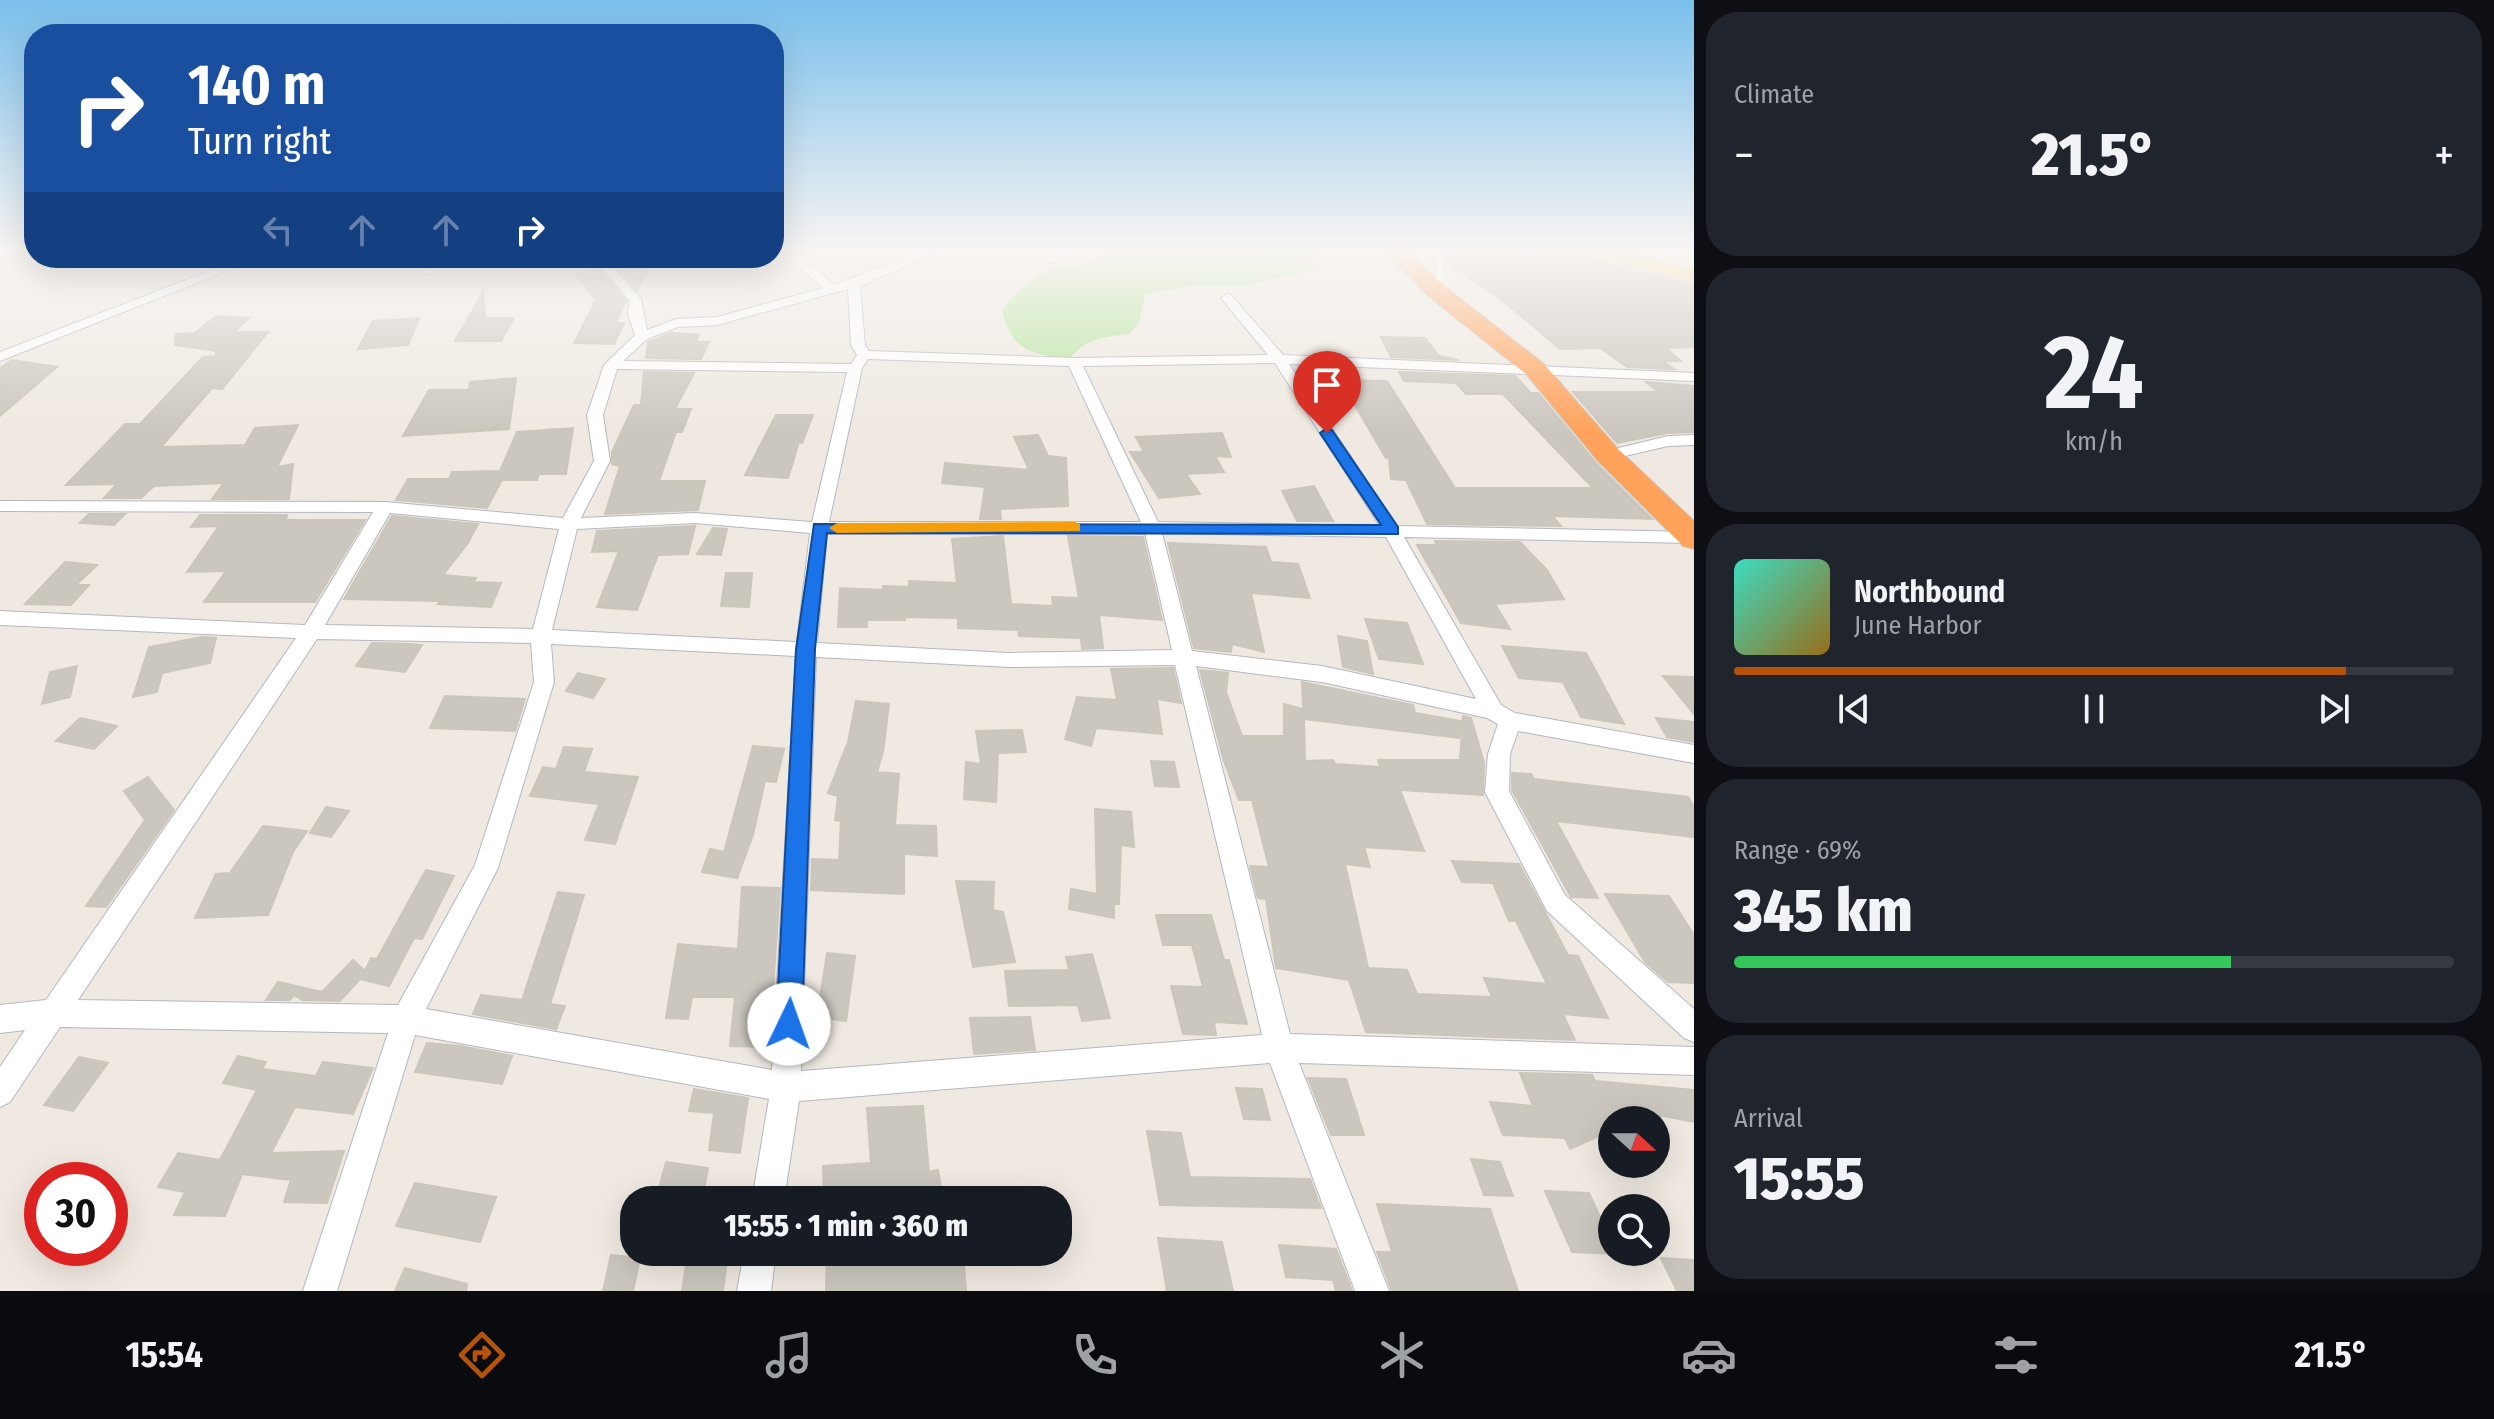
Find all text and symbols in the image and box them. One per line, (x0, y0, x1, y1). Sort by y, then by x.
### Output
text: 140 m (188, 52, 325, 119)
icon: right (56, 56, 160, 160)
text: Climate (1734, 79, 1814, 110)
text: 21.5° (2031, 119, 2157, 191)
text: Turn right (188, 120, 331, 164)
text: − (1734, 129, 1754, 182)
text: + (2434, 129, 2454, 182)
icon: left (256, 208, 300, 252)
icon: ahead (340, 208, 384, 252)
icon: ahead (424, 208, 468, 252)
icon: right (508, 208, 552, 252)
text: 24 (2044, 311, 2144, 436)
pin (1293, 351, 1361, 433)
icon: arrive (1305, 363, 1349, 407)
text: km/h (2065, 426, 2123, 457)
text: Northbound (1854, 574, 2005, 610)
text: June Harbor (1854, 610, 1982, 641)
icon: previous (1832, 687, 1876, 731)
icon: pause (2072, 687, 2116, 731)
icon: next (2312, 687, 2356, 731)
text: Range · 69% (1734, 835, 1861, 866)
text: 345 km (1734, 875, 1913, 947)
position arrow (747, 982, 831, 1066)
text: Arrival (1734, 1103, 1803, 1134)
north arrow (1598, 1106, 1670, 1178)
map controls (1598, 1106, 1670, 1266)
text: 15:55 (1734, 1143, 1864, 1215)
speed limit sign: 30 (24, 1162, 128, 1266)
button: search (1598, 1194, 1670, 1266)
text: 15:55 · 1 min · 360 m (724, 1208, 968, 1244)
icon: directions (454, 1327, 510, 1383)
icon: music (761, 1327, 817, 1383)
icon: phone (1067, 1327, 1123, 1383)
icon: climate (1374, 1327, 1430, 1383)
icon: car (1681, 1327, 1737, 1383)
icon: filters (1988, 1327, 2044, 1383)
text: 15:54 (125, 1333, 203, 1377)
text: 21.5° (2294, 1333, 2369, 1377)

